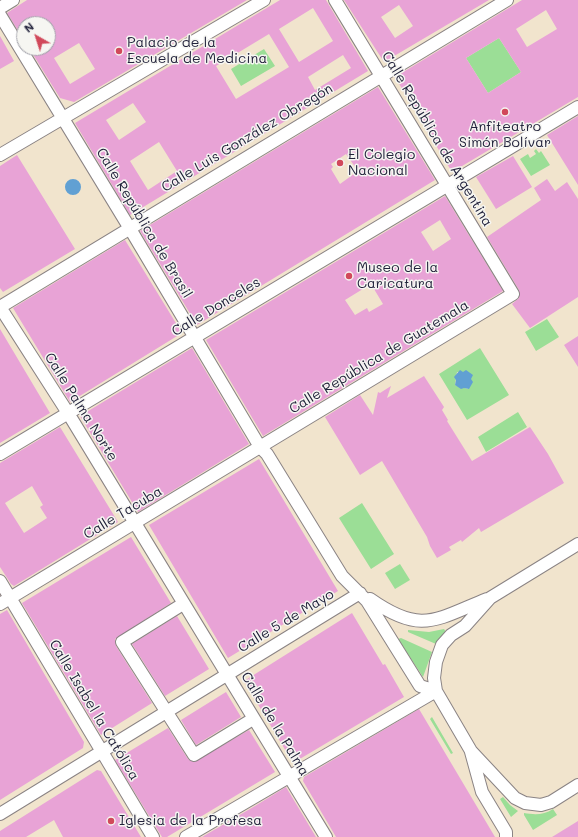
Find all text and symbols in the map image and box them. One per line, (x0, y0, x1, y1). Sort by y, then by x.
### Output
north arrow (16, 16, 56, 56)
text: N (21, 19, 37, 36)
place label: Palacio de la Escuela de Medicina (127, 35, 267, 68)
marker: Palacio de la Escuela de Medicina (114, 46, 124, 56)
street label: Calle República de Argentina (378, 48, 496, 230)
street label: Calle Luis González Obregón (158, 80, 336, 196)
marker: Anfiteatro Simón Bolívar (500, 107, 510, 117)
place label: Anfiteatro Simón Bolívar (459, 119, 551, 152)
street label: Calle República de Brasil (92, 145, 196, 301)
place label: El Colegio Nacional (348, 147, 415, 180)
marker: El Colegio Nacional (335, 158, 345, 168)
place label: Museo de la Caricatura (357, 260, 438, 292)
marker: Museo de la Caricatura (344, 271, 354, 281)
street label: Calle Donceles (169, 274, 263, 340)
street label: Calle República de Guatemala (286, 297, 472, 417)
street label: Calle Palma Norte (41, 350, 121, 464)
street label: Calle Tacuba (81, 483, 165, 543)
street label: Calle 5 de Mayo (235, 586, 337, 656)
street label: Calle Isabel la Católica (45, 637, 143, 783)
street label: Calle de la Palma (237, 669, 313, 779)
place label: Iglesia de la Profesa (119, 813, 262, 829)
marker: Iglesia de la Profesa (106, 816, 116, 826)

